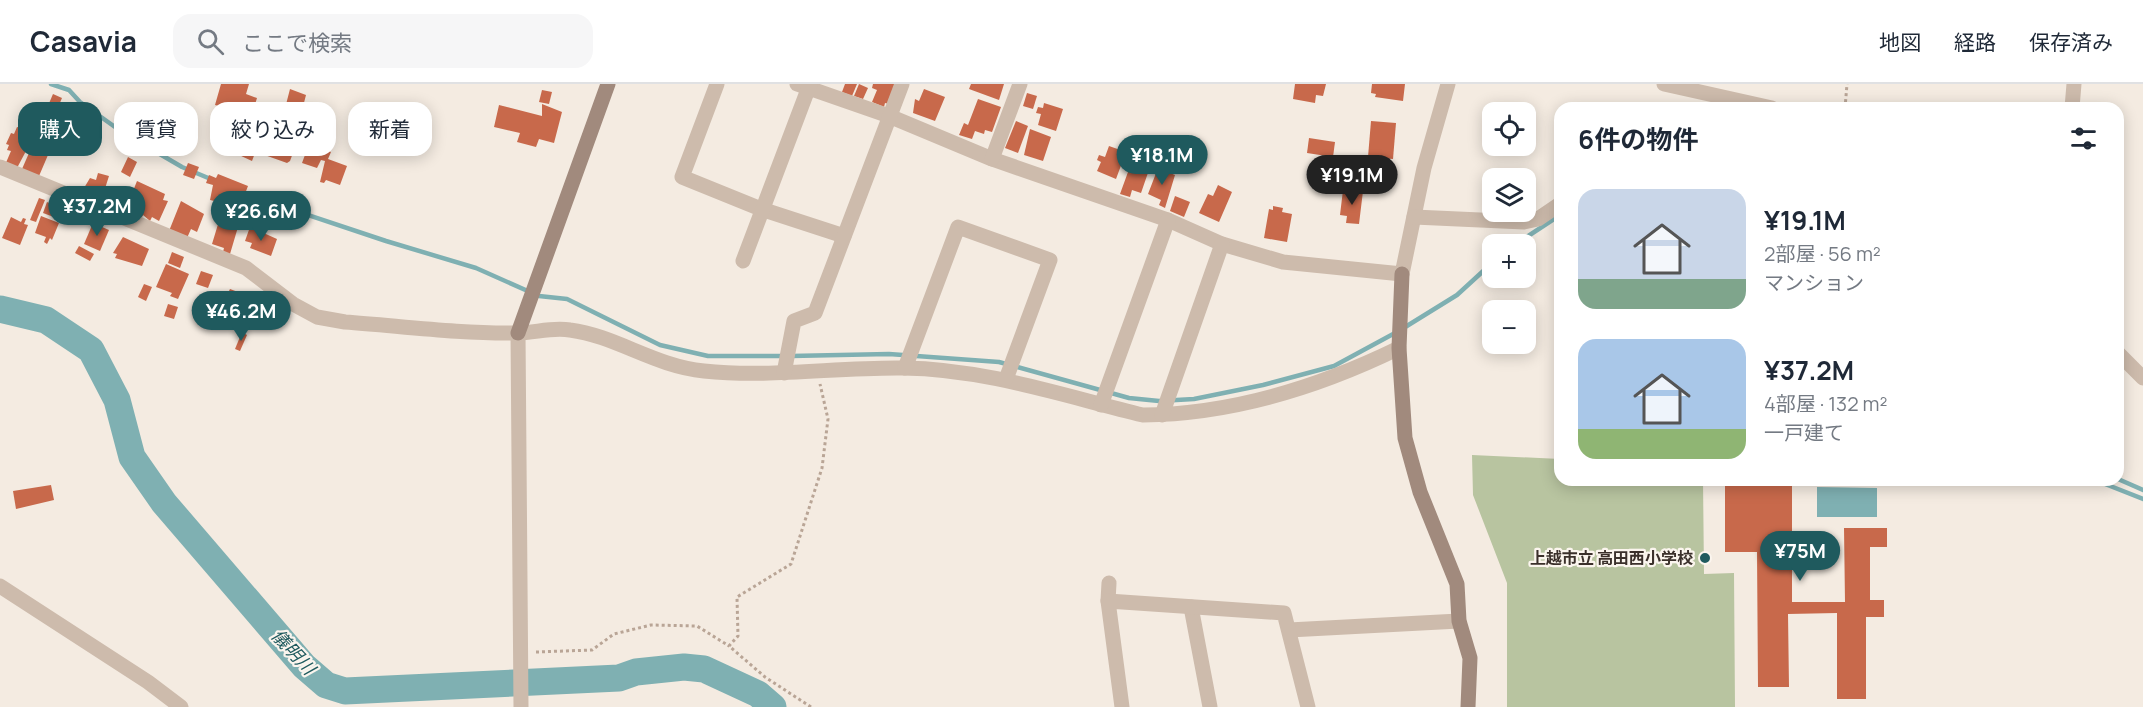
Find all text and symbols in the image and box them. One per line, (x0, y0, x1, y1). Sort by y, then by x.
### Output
search box (173, 14, 593, 68)
text: Casavia (30, 22, 137, 60)
icon: search (194, 25, 227, 58)
text: ここで検索 (242, 28, 352, 58)
text: 地図 (1879, 28, 1921, 56)
text: 経路 (1954, 28, 1996, 56)
text: 保存済み (2029, 28, 2113, 56)
chip: 購入 (18, 102, 102, 156)
chip: 賃貸 (114, 102, 198, 156)
chip: 絞り込み (210, 102, 336, 156)
chip: 新着 (348, 102, 432, 156)
map controls (1482, 102, 1536, 354)
button: locate (1482, 102, 1536, 156)
text: 6件の物件 (1578, 121, 1698, 157)
icon: filters (2067, 122, 2100, 155)
pin: ¥18.1M (1113, 135, 1211, 186)
text: ¥18.1M (1131, 141, 1193, 168)
pin: ¥19.1M (1303, 155, 1401, 206)
text: ¥19.1M (1321, 161, 1383, 188)
button: layers (1482, 168, 1536, 222)
pin: ¥37.2M (48, 186, 146, 237)
pin: ¥26.6M (212, 191, 310, 242)
text: ¥37.2M (62, 192, 132, 219)
text: ¥26.6M (225, 197, 297, 224)
text: ¥19.1M (1764, 202, 1846, 238)
icon: home (1626, 213, 1698, 285)
button: + (1482, 234, 1536, 288)
text: 2部屋 · 56 m² (1764, 240, 1881, 267)
text: マンション (1764, 269, 1864, 296)
pin: ¥46.2M (192, 291, 290, 342)
text: ¥46.2M (206, 297, 276, 324)
button: − (1482, 300, 1536, 354)
text: ¥37.2M (1764, 352, 1854, 388)
icon: home (1626, 363, 1698, 435)
text: 4部屋 · 132 m² (1764, 390, 1888, 417)
text: 一戸建て (1764, 419, 1844, 446)
pin: ¥75M (1764, 531, 1836, 582)
text: ¥75M (1774, 537, 1826, 564)
place label: 上越市立 高田西小学校 (1530, 547, 1693, 569)
marker: 上越市立 高田西小学校 (1698, 551, 1712, 565)
water label: 儀明川 (267, 623, 322, 681)

